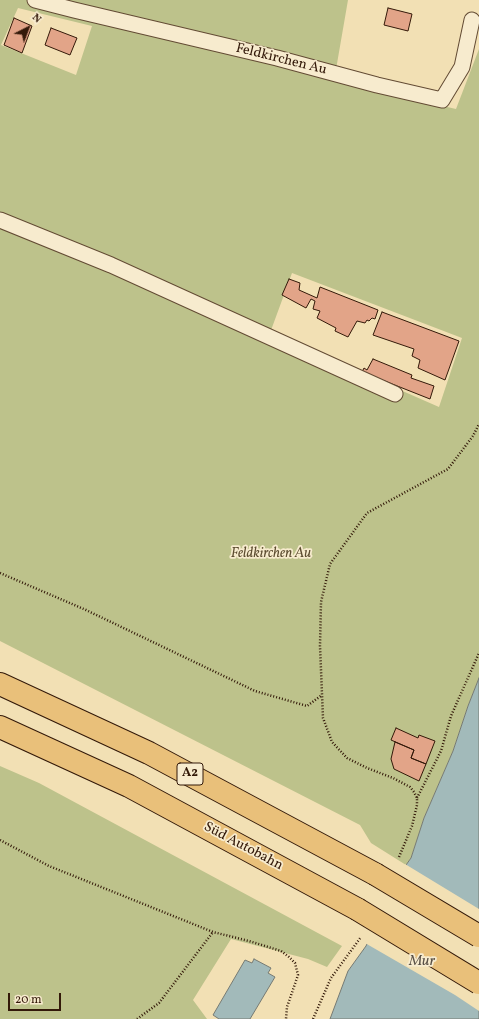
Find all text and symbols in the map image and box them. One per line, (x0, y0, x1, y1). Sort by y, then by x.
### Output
north arrow (8, 8, 48, 48)
text: N (28, 10, 44, 27)
street label: Feldkirchen Au (234, 41, 328, 79)
park label: Feldkirchen Au (231, 546, 311, 562)
road number: A2 (177, 763, 203, 785)
street label: Süd Autobahn (201, 819, 285, 875)
water label: Mur (409, 953, 435, 971)
scale bar (10, 985, 63, 1011)
text: 20 m (15, 992, 42, 1008)

